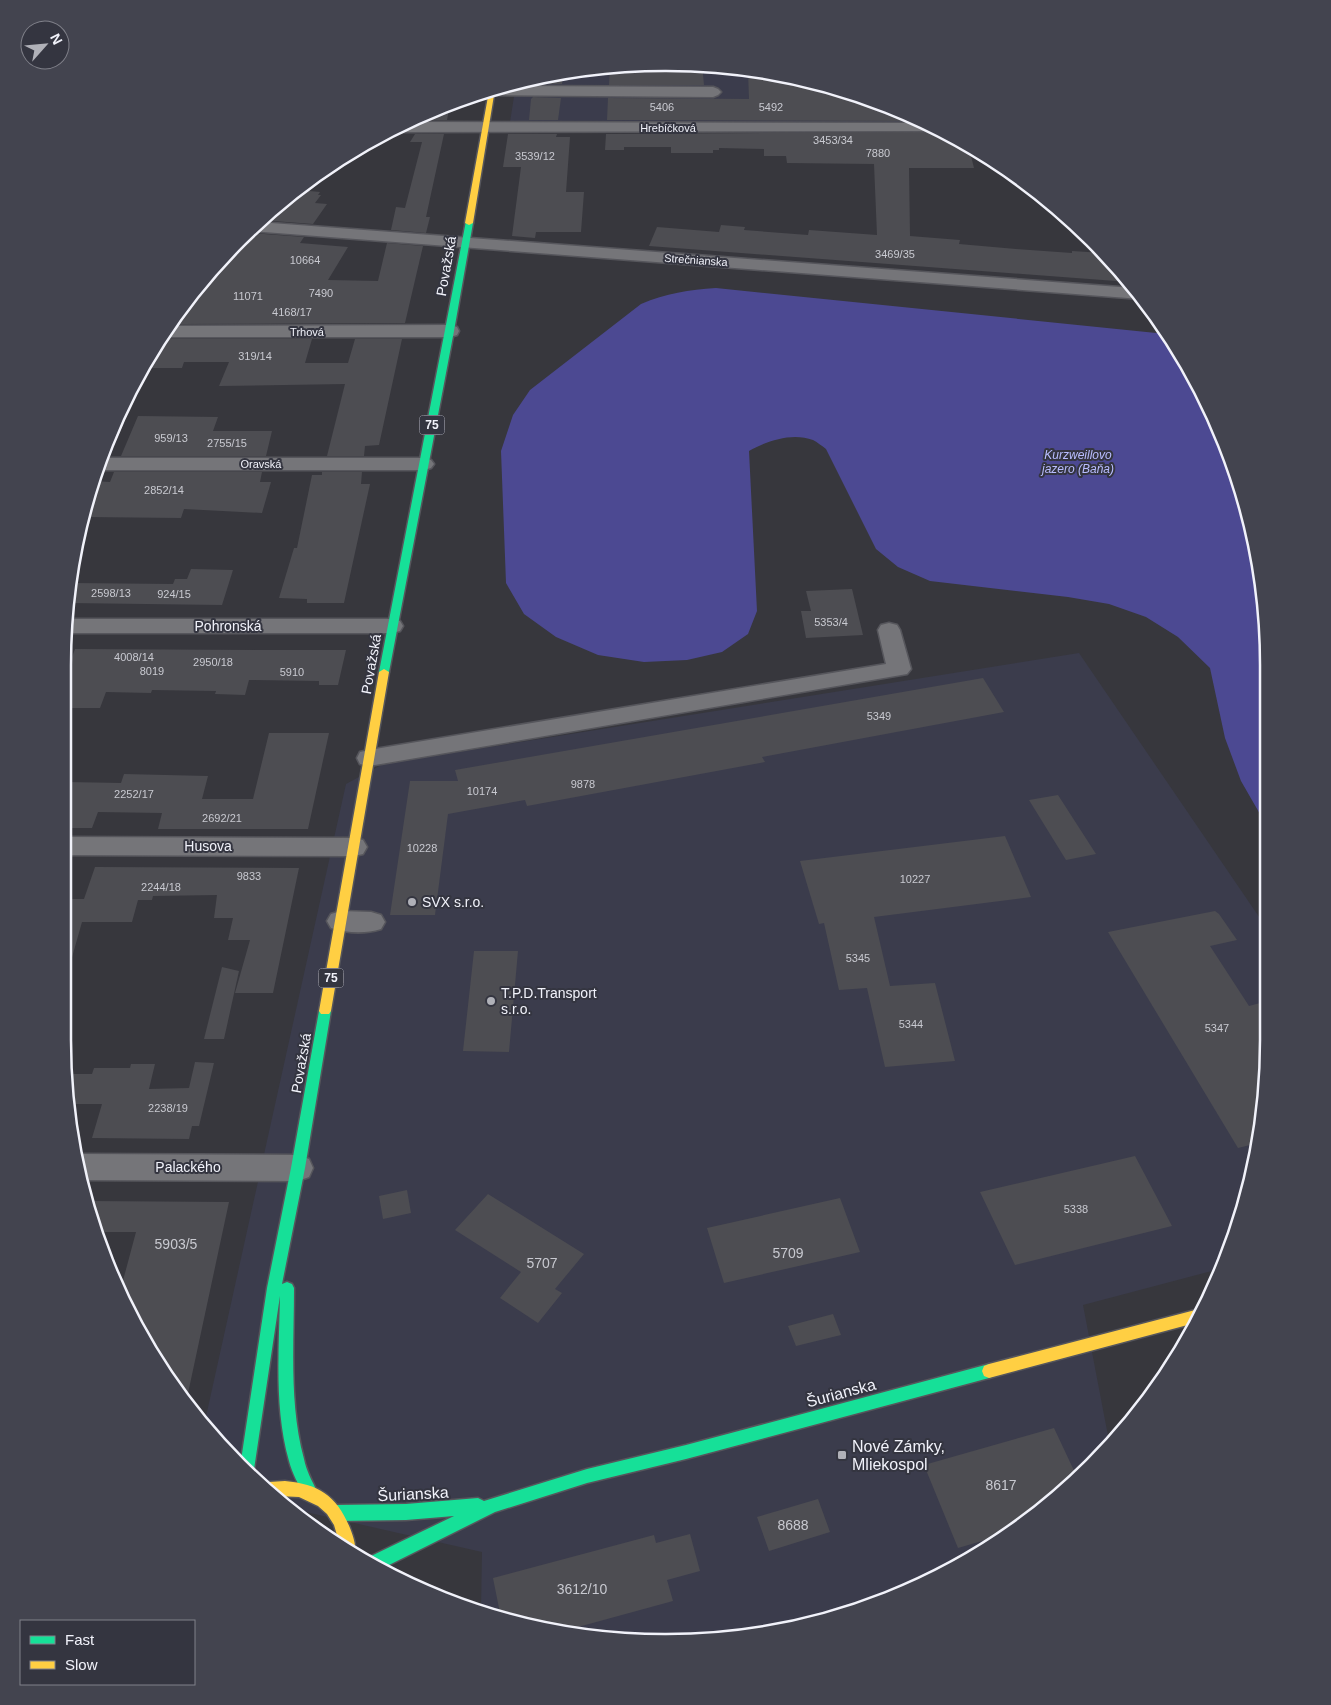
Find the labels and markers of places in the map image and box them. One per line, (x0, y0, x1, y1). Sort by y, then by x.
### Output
place label: SVX s.r.o. (422, 894, 484, 910)
marker: SVX s.r.o. (406, 896, 418, 908)
place label: T.P.D.Transport s.r.o. (501, 985, 597, 1017)
marker: T.P.D.Transport s.r.o. (485, 995, 497, 1007)
place label: Nové Zámky, Mliekospol (852, 1438, 945, 1473)
marker: Nové Zámky, Mliekospol (836, 1449, 848, 1461)

